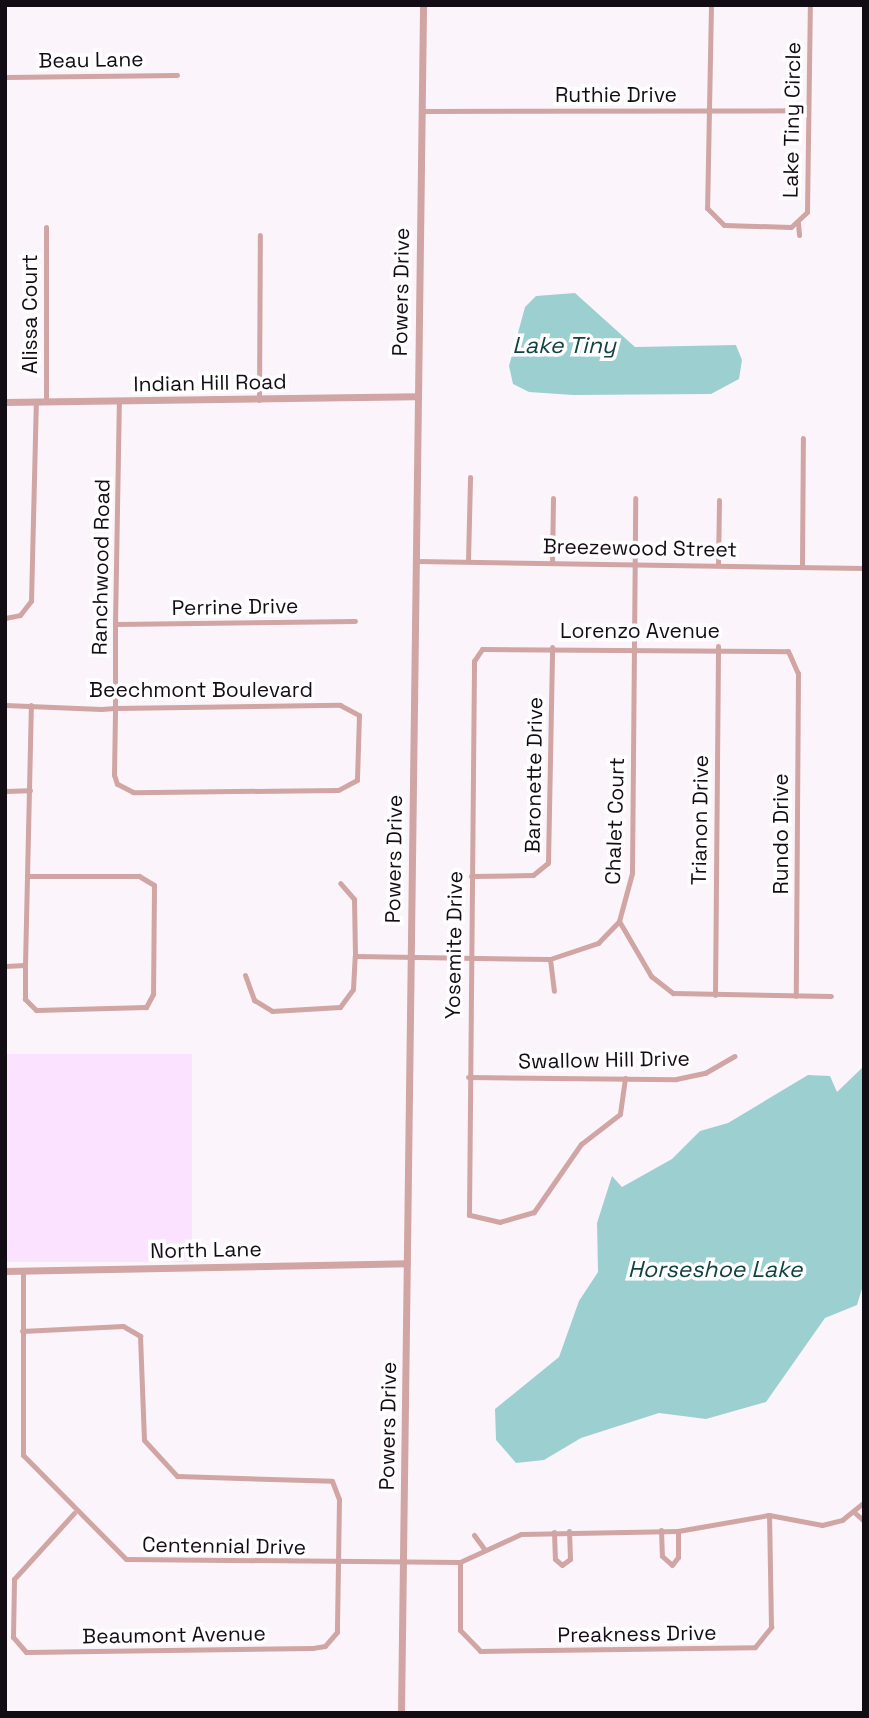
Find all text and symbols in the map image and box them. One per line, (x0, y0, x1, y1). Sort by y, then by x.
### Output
street label: Lake Tiny Circle (778, 41, 806, 199)
street label: Beau Lane (38, 46, 144, 74)
street label: Ruthie Drive (555, 82, 677, 108)
street label: Powers Drive (387, 227, 415, 357)
street label: Alissa Court (17, 254, 43, 374)
water label: Lake Tiny (512, 331, 616, 359)
street label: Indian Hill Road (133, 369, 287, 397)
street label: Ranchwood Road (87, 479, 115, 655)
street label: Breezewood Street (543, 534, 737, 562)
street label: Perrine Drive (171, 593, 299, 621)
street label: Lorenzo Avenue (560, 618, 720, 644)
street label: Beechmont Boulevard (89, 677, 313, 703)
street label: Baronette Drive (520, 697, 548, 853)
street label: Trianon Drive (686, 755, 714, 885)
street label: Chalet Court (600, 757, 630, 885)
street label: Rundo Drive (768, 773, 794, 895)
street label: Powers Drive (380, 794, 408, 924)
street label: Yosemite Drive (440, 871, 468, 1019)
street label: Swallow Hill Drive (518, 1046, 690, 1074)
street label: North Lane (150, 1236, 262, 1264)
water label: Horseshoe Lake (628, 1255, 802, 1283)
street label: Powers Drive (374, 1361, 402, 1491)
street label: Centennial Drive (142, 1532, 306, 1560)
street label: Preakness Drive (557, 1620, 717, 1648)
street label: Beaumont Avenue (82, 1621, 266, 1649)

